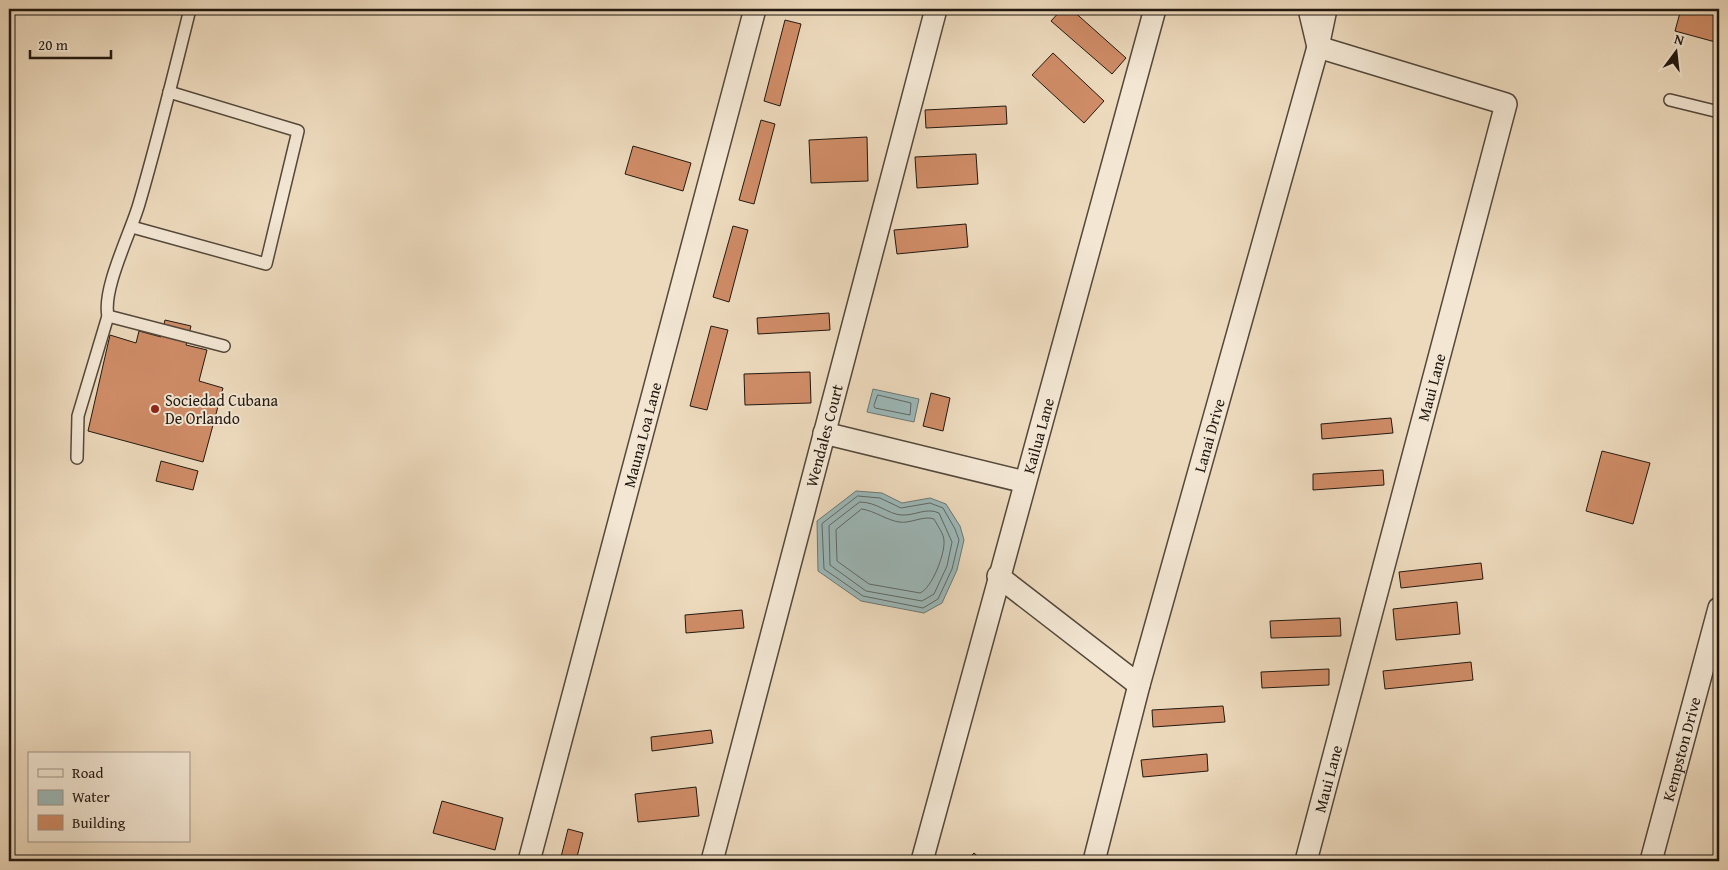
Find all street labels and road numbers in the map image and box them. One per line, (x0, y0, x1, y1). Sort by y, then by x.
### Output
street label: Maui Lane (1411, 351, 1452, 424)
street label: Mauna Loa Lane (617, 379, 668, 490)
street label: Wendales Court (799, 381, 849, 489)
street label: Kailua Lane (1017, 395, 1060, 476)
street label: Lanai Drive (1187, 396, 1231, 475)
street label: Kempston Drive (1656, 694, 1707, 804)
street label: Maui Lane (1307, 742, 1348, 815)

